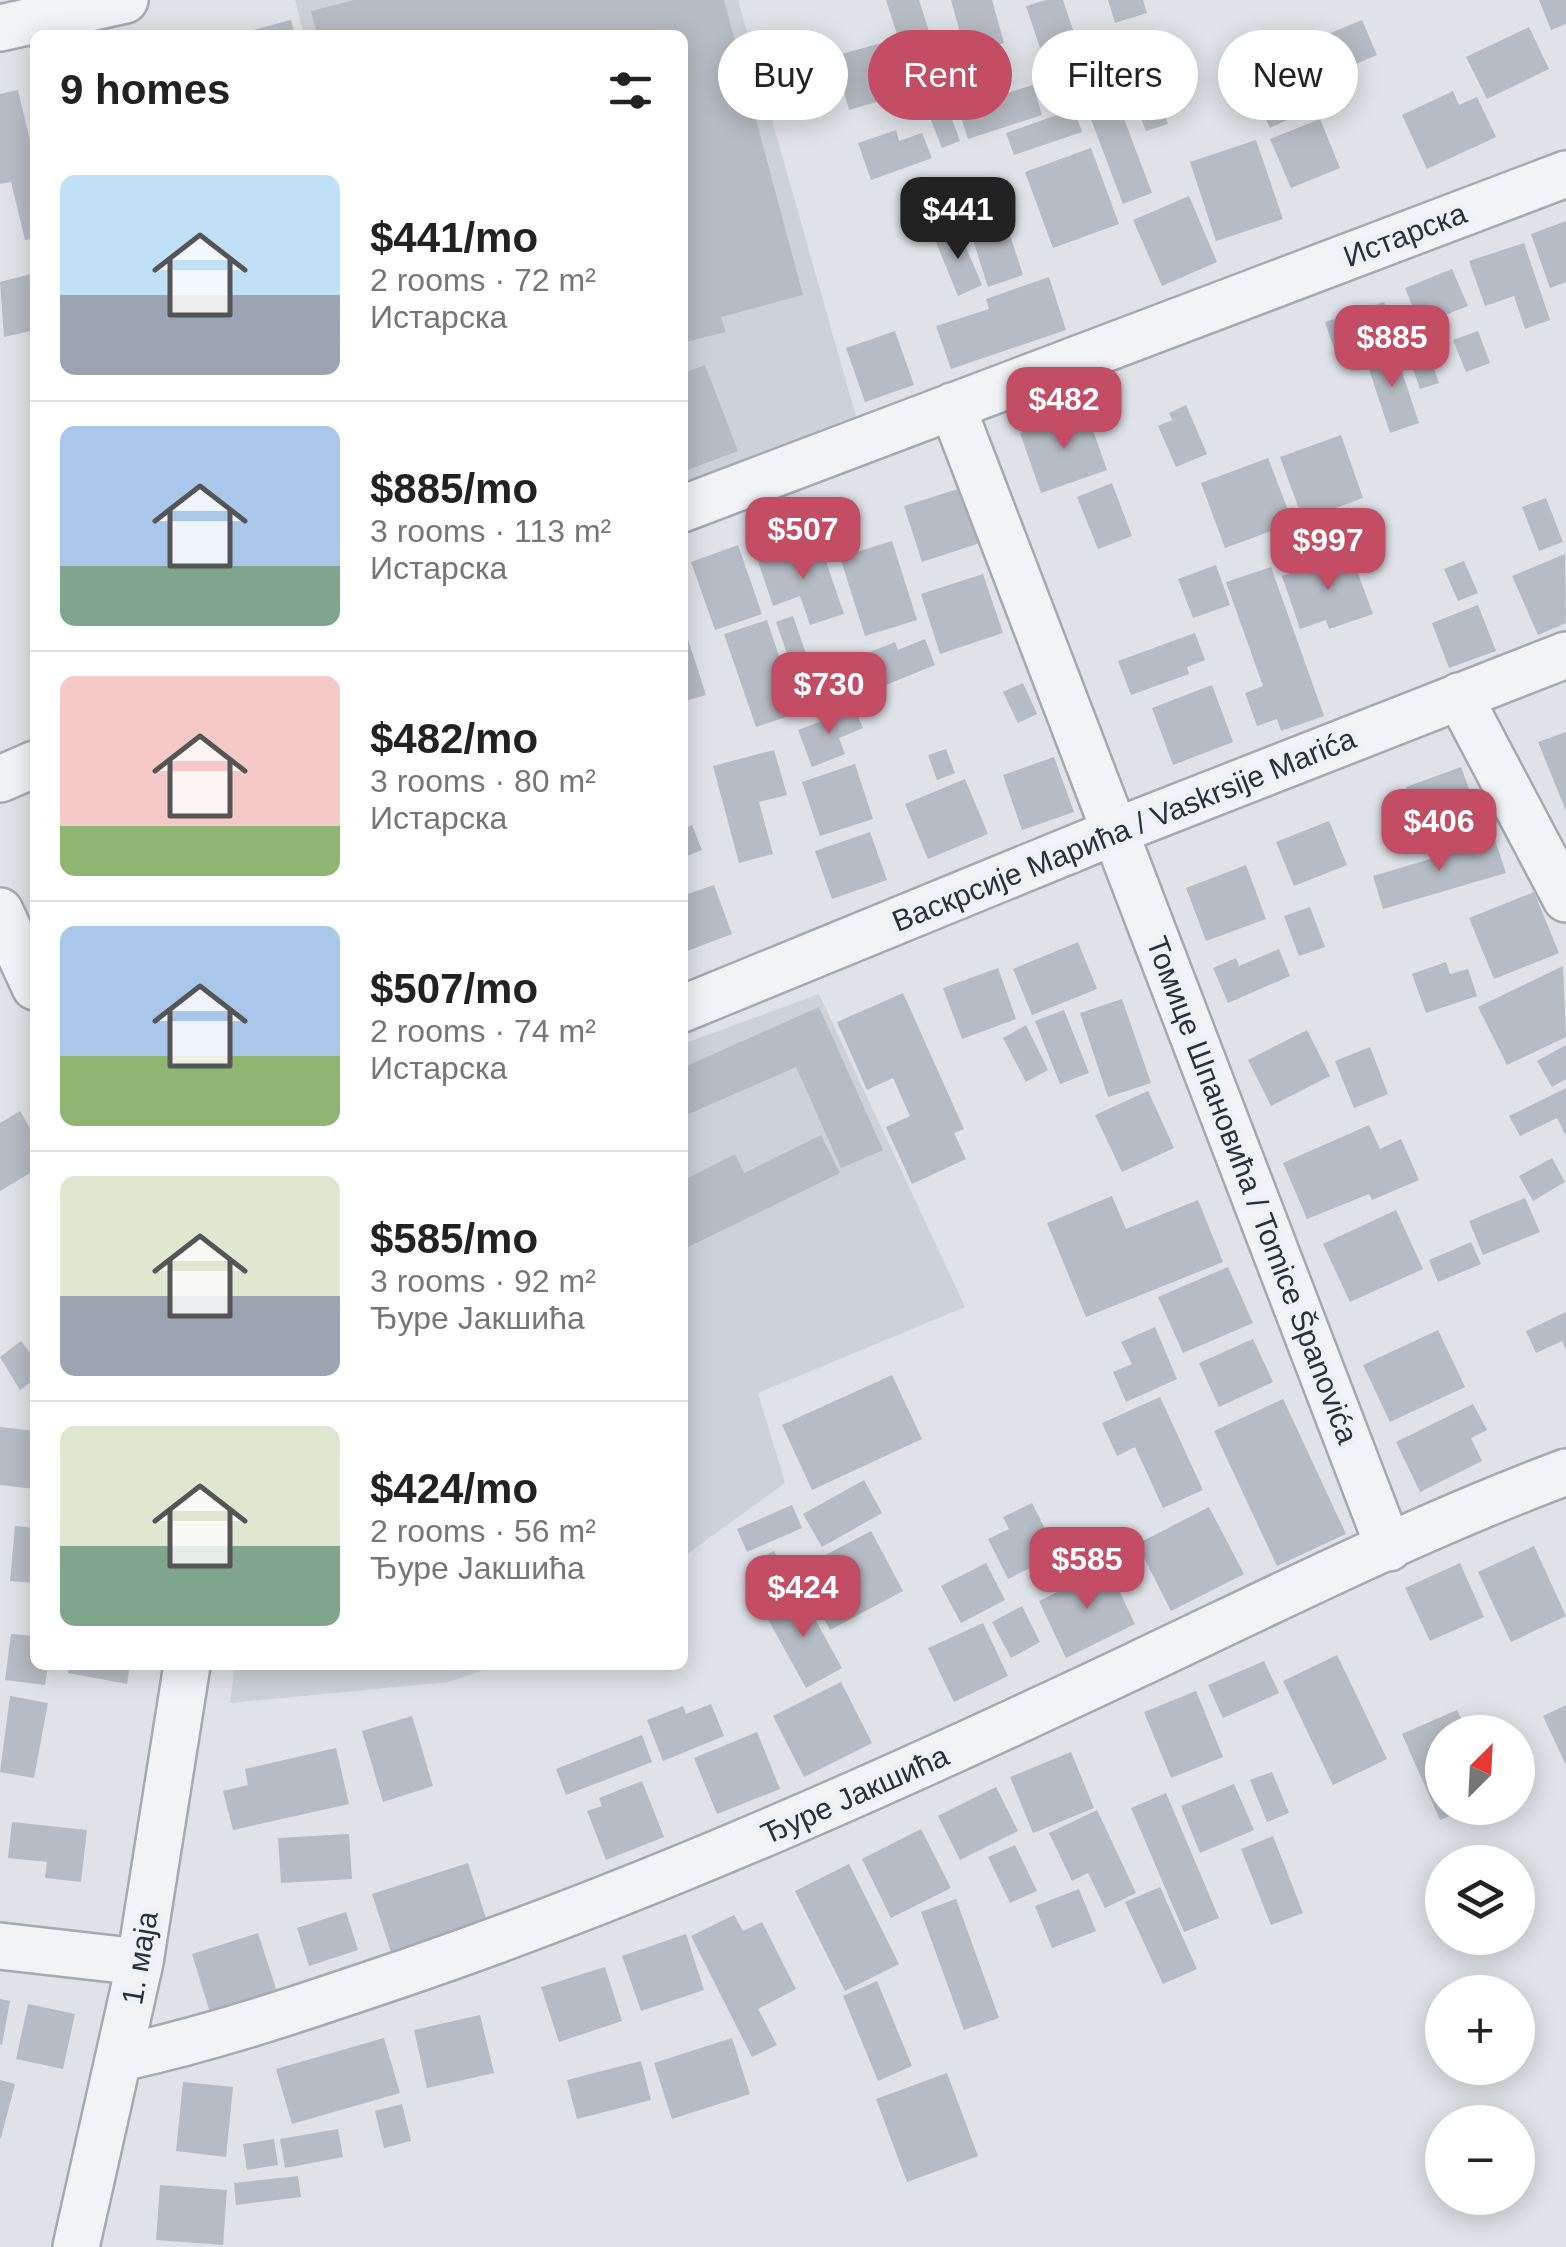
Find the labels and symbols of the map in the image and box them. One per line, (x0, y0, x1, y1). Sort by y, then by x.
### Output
pin: $441 (899, 177, 1017, 262)
street label: Истарска (1339, 196, 1471, 273)
pin: $885 (1333, 305, 1451, 390)
pin: $482 (1005, 367, 1123, 452)
pin: $507 (744, 497, 862, 582)
pin: $997 (1269, 508, 1387, 593)
pin: $730 (770, 652, 888, 737)
street label: Васкрсије Марића / Vaskrsije Marića (887, 721, 1360, 938)
pin: $406 (1380, 789, 1498, 874)
street label: Томице Шпановића / Tomice Španovića (1140, 932, 1365, 1448)
pin: $585 (1028, 1527, 1146, 1612)
pin: $424 (744, 1555, 862, 1640)
north arrow (1425, 1715, 1535, 1825)
street label: Ђуре Јакшића (756, 1738, 954, 1851)
street label: 1. маја (115, 1908, 164, 2007)

